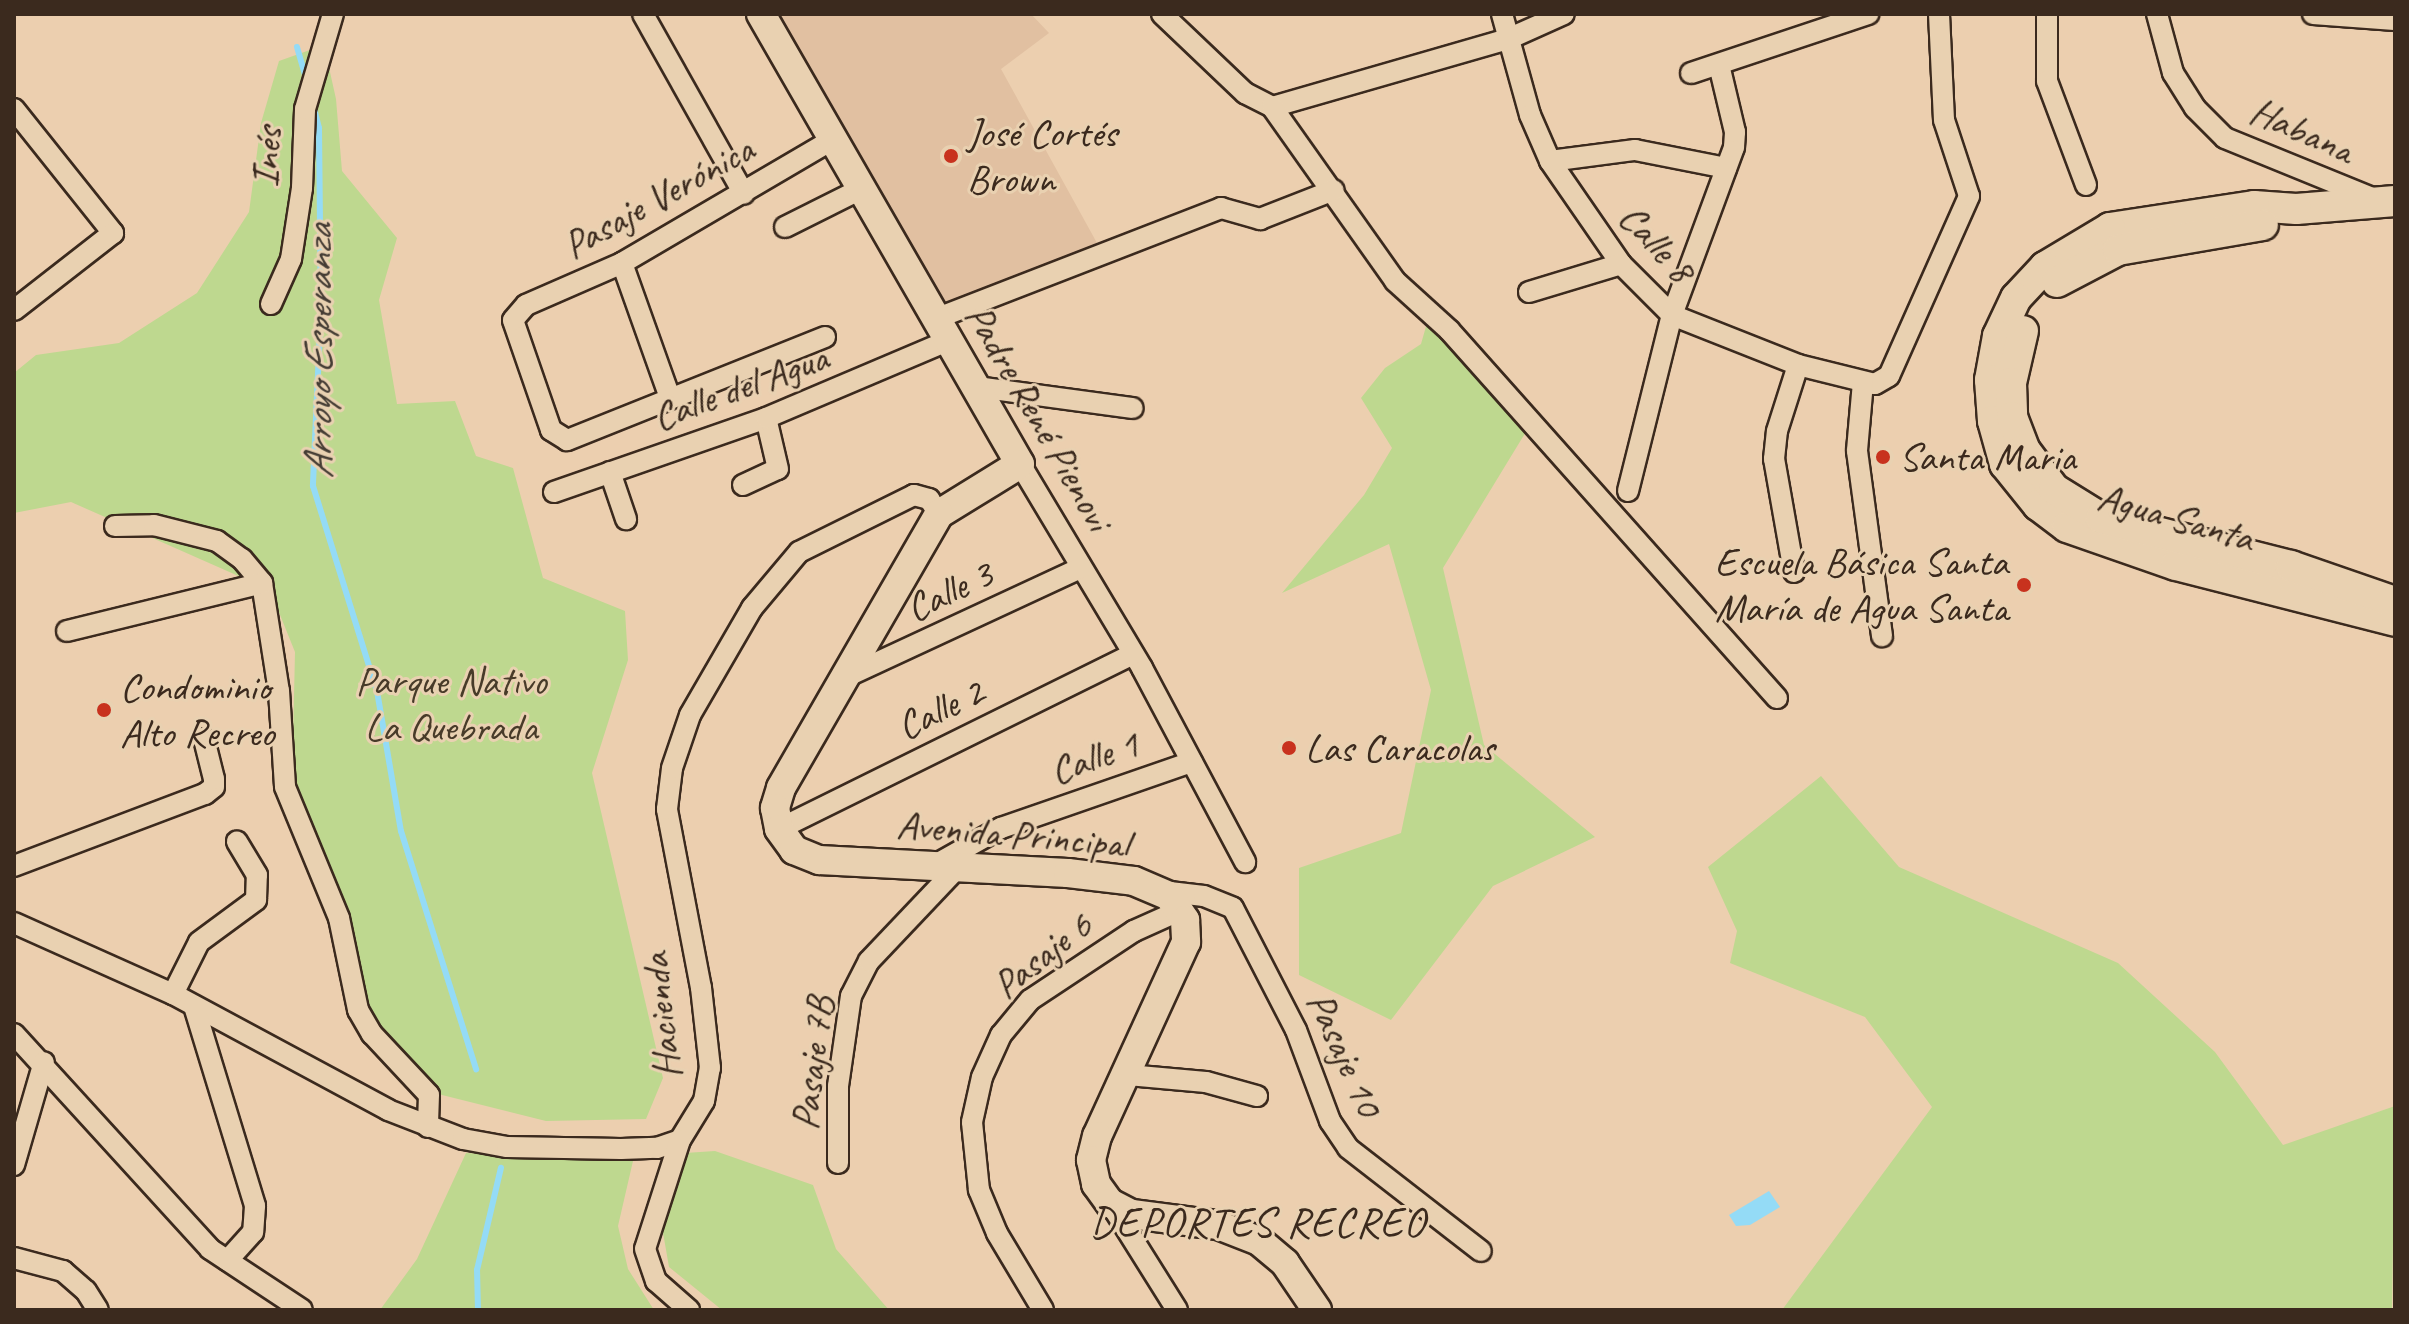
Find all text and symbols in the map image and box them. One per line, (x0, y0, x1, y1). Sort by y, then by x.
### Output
street label: Habana (2243, 86, 2361, 174)
place label: José Cortés Brown (967, 109, 1117, 203)
street label: Inés (240, 125, 292, 189)
street label: Pasaje Verónica (554, 125, 762, 269)
marker: José Cortés Brown (942, 147, 960, 165)
street label: Calle 8 (1609, 193, 1705, 293)
water label: Arroyo Esperanza (294, 226, 344, 478)
street label: Padre René Pienovi (955, 295, 1123, 539)
street label: Calle del Agua (646, 333, 834, 441)
place label: Santa Maria (1899, 433, 2077, 481)
marker: Santa Maria (1874, 448, 1892, 466)
street label: Agua Santa (2093, 472, 2259, 562)
place label: Escuela Básica Santa María de Agua Santa (1716, 538, 2008, 632)
street label: Calle 3 (898, 550, 1000, 632)
marker: Escuela Básica Santa María de Agua Santa (2015, 576, 2033, 594)
park label: Parque Nativo La Quebrada (356, 657, 546, 751)
place label: Condominio Alto Recreo (120, 663, 274, 757)
street label: Calle 2 (889, 668, 991, 750)
marker: Condominio Alto Recreo (95, 701, 113, 719)
street label: Calle 1 (1043, 720, 1145, 794)
place label: Las Caracolas (1305, 724, 1496, 772)
marker: Las Caracolas (1280, 739, 1298, 757)
street label: Avenida Principal (895, 800, 1131, 868)
street label: Pasaje 6 (983, 901, 1101, 1009)
street label: Hacienda (631, 951, 691, 1081)
street label: Pasaje 10 (1296, 984, 1394, 1124)
street label: Pasaje 7B (780, 994, 844, 1132)
district label: DEPORTES RECREO (1091, 1198, 1425, 1248)

